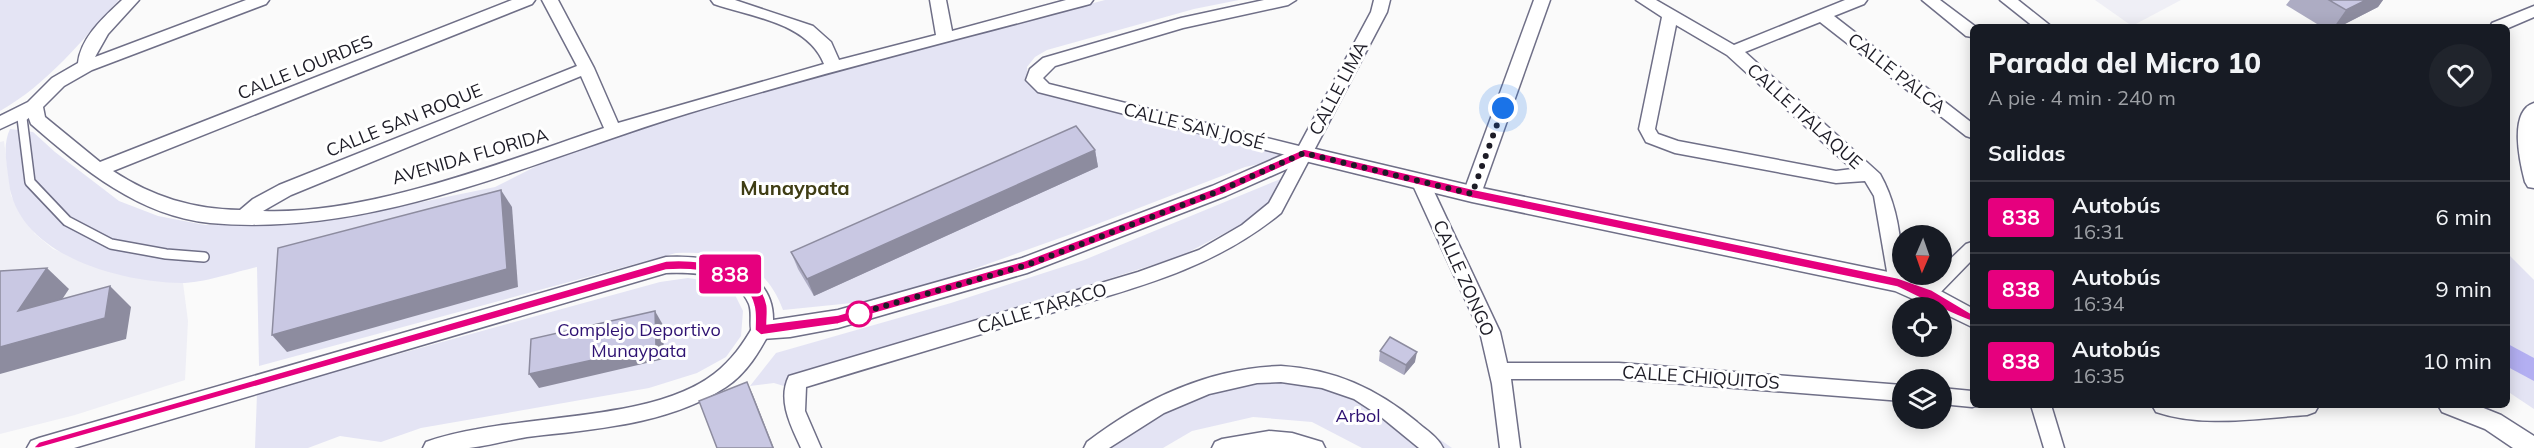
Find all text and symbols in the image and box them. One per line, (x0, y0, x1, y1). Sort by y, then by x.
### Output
street label: CALLE PALCA (1843, 28, 1951, 118)
street label: CALLE LOURDES (234, 29, 376, 105)
street label: CALLE LIMA (1304, 37, 1372, 139)
button: heart (2429, 44, 2492, 107)
text: Parada del Micro 10 (1988, 45, 2261, 80)
street label: CALLE ITALAQUE (1742, 58, 1868, 174)
street label: CALLE SAN ROQUE (322, 78, 486, 162)
text: A pie · 4 min · 240 m (1988, 85, 2176, 110)
your location (1488, 93, 1518, 123)
street label: CALLE SAN JOSÉ (1121, 97, 1267, 155)
street label: AVENIDA FLORIDA (389, 123, 551, 189)
text: Salidas (1988, 139, 2066, 167)
district label: Munaypata (740, 175, 850, 200)
text: Autobús (2072, 191, 2161, 219)
text: 6 min (2436, 203, 2492, 231)
text: 838 (2002, 204, 2040, 230)
street label: CALLE ZONGO (1428, 216, 1500, 340)
text: 16:31 (2072, 219, 2125, 244)
north arrow (1892, 225, 1952, 285)
map controls (1892, 225, 1952, 429)
line badge: 838 (696, 254, 765, 294)
text: 838 (711, 261, 749, 287)
text: Autobús (2072, 263, 2161, 291)
text: 9 min (2436, 275, 2492, 303)
text: 838 (2002, 276, 2040, 302)
street label: CALLE TARACO (975, 277, 1109, 339)
text: 16:34 (2072, 291, 2125, 316)
button: locate (1892, 297, 1952, 357)
unlabelled marker (846, 301, 872, 327)
park label: Complejo Deportivo Munaypata (557, 318, 721, 362)
text: Autobús (2072, 335, 2161, 363)
text: 10 min (2422, 347, 2492, 375)
text: 838 (2002, 348, 2040, 374)
street label: CALLE CHIQUITOS (1621, 360, 1781, 394)
text: 16:35 (2072, 363, 2125, 388)
button: layers (1892, 369, 1952, 429)
park label: Arbol (1335, 404, 1381, 427)

